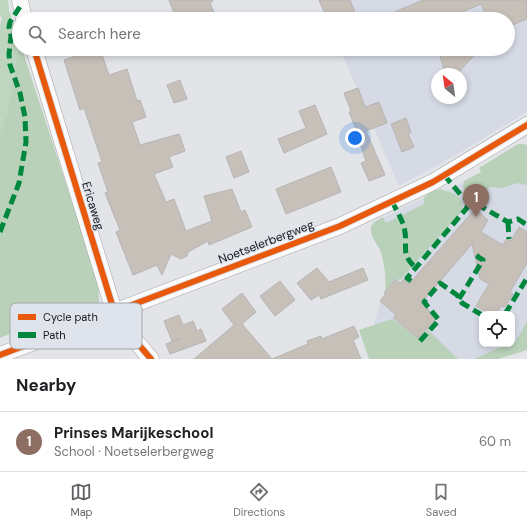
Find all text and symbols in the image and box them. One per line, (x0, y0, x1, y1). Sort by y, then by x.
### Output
search box (12, 12, 515, 56)
icon: search (26, 23, 48, 45)
text: Search here (58, 24, 141, 44)
north arrow (431, 68, 467, 104)
your location (345, 128, 365, 148)
street label: Ericaweg (78, 180, 108, 232)
pin: 1 (463, 184, 489, 217)
street label: Noetselerbergweg (216, 216, 316, 268)
legend (10, 303, 142, 349)
text: Cycle path (43, 310, 98, 324)
map controls (479, 311, 515, 347)
button: locate (479, 311, 515, 347)
text: Path (43, 328, 66, 342)
text: Nearby (16, 374, 76, 396)
text: Prinses Marijkeschool (54, 423, 213, 443)
text: 1 (27, 433, 31, 450)
text: 60 m (479, 433, 511, 450)
text: School · Noetselerbergweg (54, 443, 214, 460)
tab: Map (70, 481, 93, 519)
tab: Directions (233, 481, 285, 519)
tab: Saved (426, 481, 457, 519)

